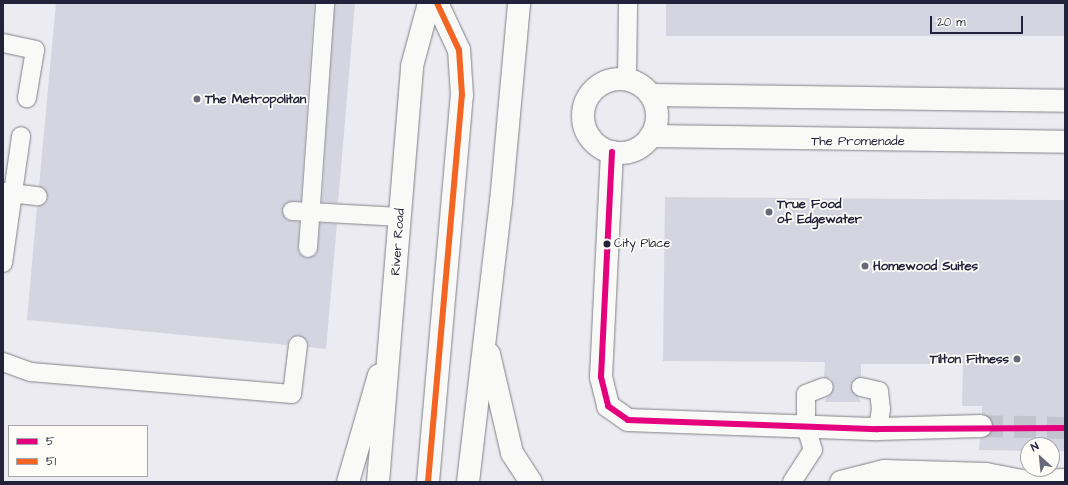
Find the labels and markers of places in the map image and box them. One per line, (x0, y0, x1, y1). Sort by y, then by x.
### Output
place label: The Metropolitan (205, 91, 306, 107)
marker: The Metropolitan (192, 94, 202, 104)
place label: True Food of Edgewater (777, 197, 862, 228)
marker: True Food of Edgewater (764, 207, 774, 217)
place label: City Place (614, 237, 670, 251)
marker: City Place (602, 239, 612, 249)
place label: Homewood Suites (873, 258, 978, 274)
marker: Homewood Suites (860, 261, 870, 271)
place label: Tilton Fitness (930, 351, 1009, 367)
marker: Tilton Fitness (1012, 354, 1022, 364)

